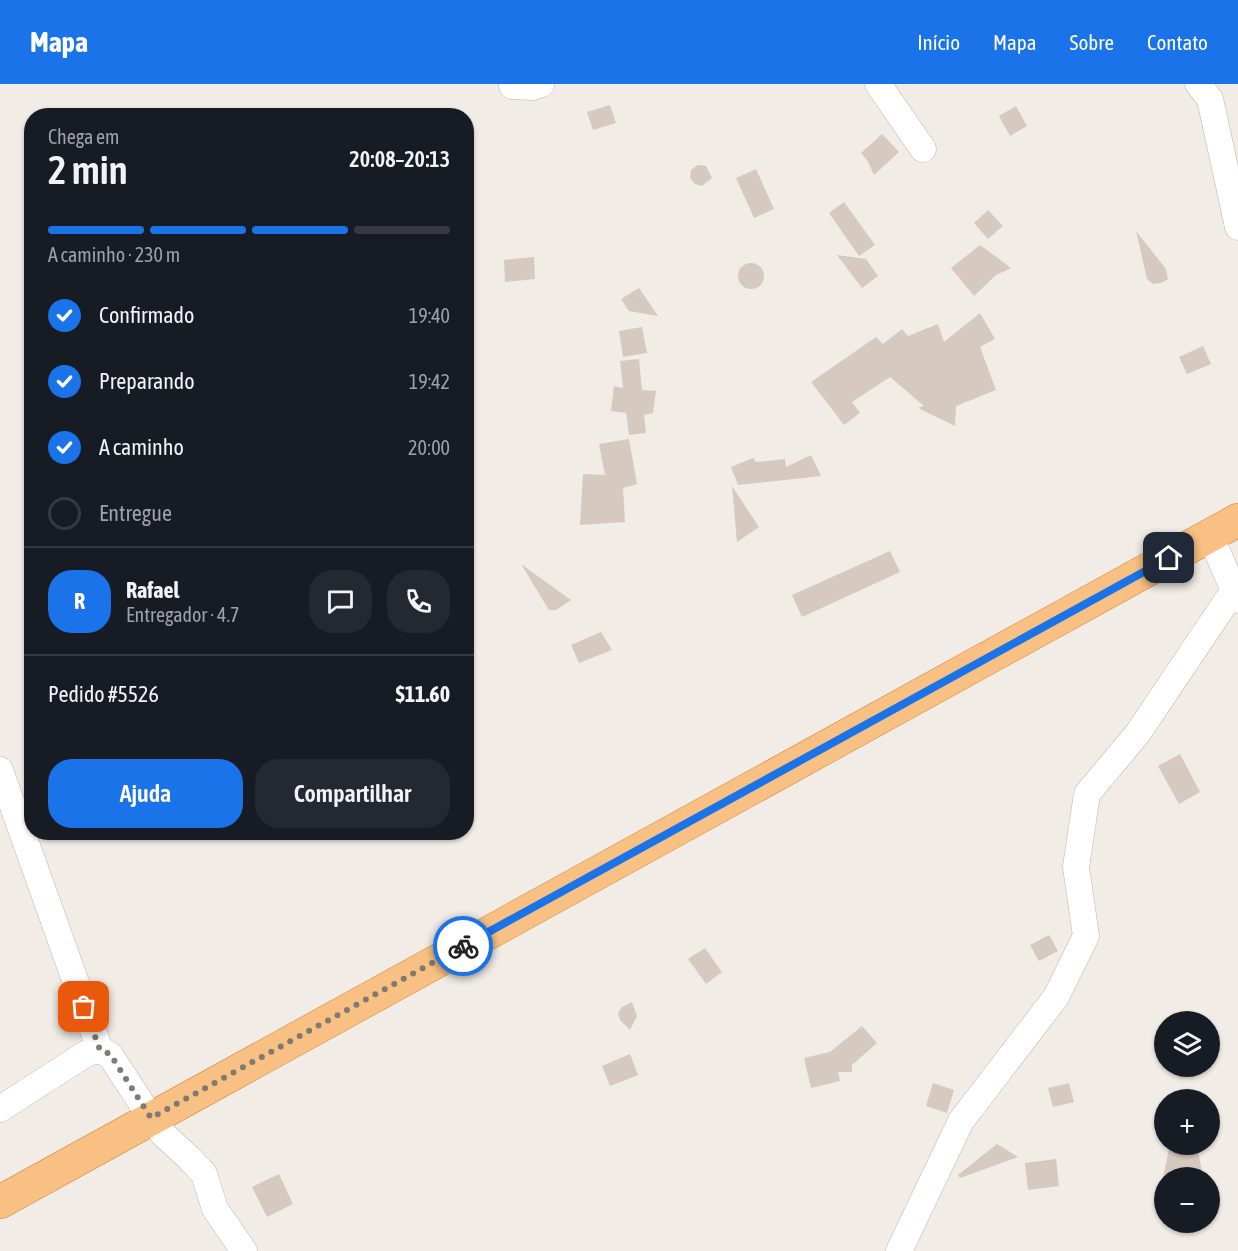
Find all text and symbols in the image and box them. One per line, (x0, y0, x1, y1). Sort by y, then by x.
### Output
text: Mapa (30, 26, 88, 58)
text: Início (917, 30, 960, 54)
text: Mapa (993, 30, 1037, 54)
text: Sobre (1070, 30, 1114, 54)
text: Contato (1147, 30, 1208, 54)
text: Chega em (48, 125, 120, 148)
text: 20:08–20:13 (349, 146, 450, 172)
text: 2 min (48, 148, 128, 192)
text: A caminho · 230 m (48, 243, 180, 266)
icon: check (48, 299, 81, 332)
text: Confirmado (99, 302, 194, 328)
text: 19:40 (409, 304, 450, 327)
icon: check (48, 365, 81, 398)
text: Preparando (99, 368, 195, 394)
text: 19:42 (409, 370, 450, 393)
icon: check (48, 431, 81, 464)
text: A caminho (99, 434, 184, 460)
text: 20:00 (408, 436, 450, 459)
text: Entregue (99, 500, 172, 526)
pin (1143, 532, 1194, 583)
icon: home (1152, 541, 1185, 574)
button: chat (309, 570, 372, 633)
button: phone (387, 570, 450, 633)
text: Rafael (126, 577, 179, 603)
text: R (74, 588, 85, 614)
text: Entregador · 4.7 (126, 603, 239, 626)
text: Pedido #5526 (48, 681, 159, 707)
text: $11.60 (395, 681, 450, 707)
button: Ajuda (48, 759, 243, 828)
button: Compartilhar (255, 759, 450, 828)
courier (433, 916, 493, 976)
icon: bike (447, 930, 480, 963)
pin (58, 981, 109, 1032)
icon: bag (67, 990, 100, 1023)
map controls (1154, 1011, 1220, 1233)
button: layers (1154, 1011, 1220, 1077)
button: + (1154, 1089, 1220, 1155)
button: − (1154, 1167, 1220, 1233)

